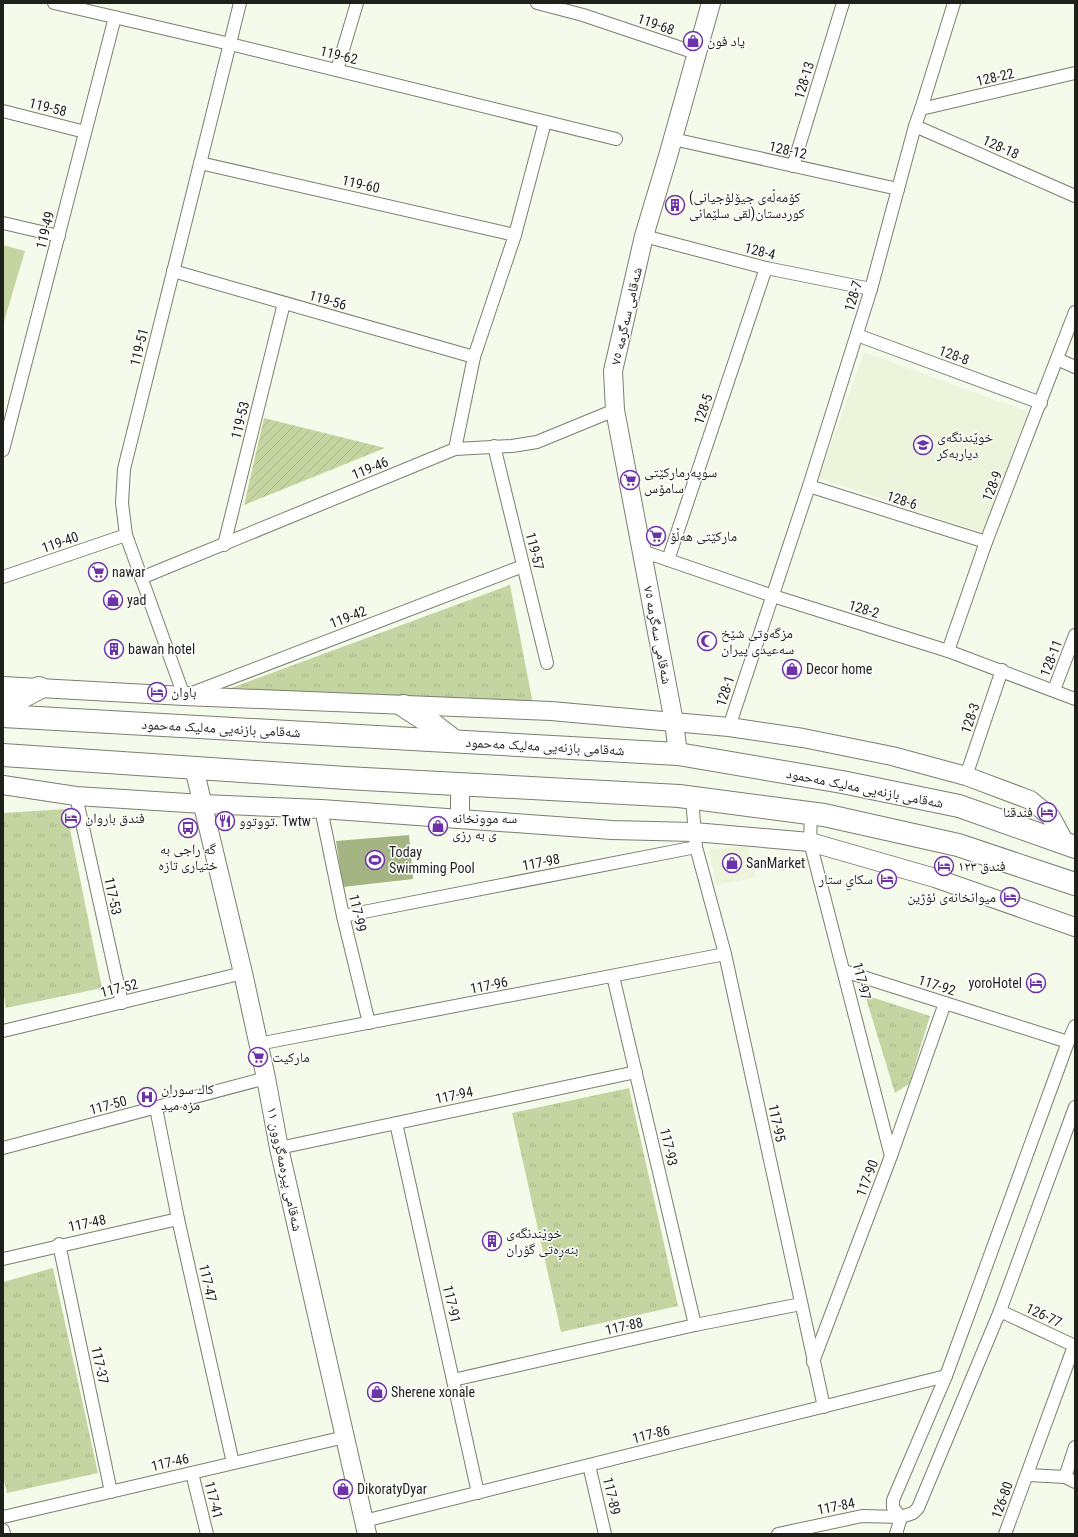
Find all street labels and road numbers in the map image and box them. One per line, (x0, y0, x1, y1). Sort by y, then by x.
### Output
street label: 119-68 (635, 10, 677, 38)
street label: 119-62 (319, 43, 359, 67)
street label: 128-13 (791, 59, 817, 101)
street label: 128-22 (975, 65, 1015, 89)
street label: 119-58 (28, 95, 68, 119)
street label: 128-18 (980, 132, 1022, 162)
street label: 128-12 (768, 138, 808, 162)
street label: 119-60 (341, 172, 381, 196)
street label: 119-49 (33, 210, 57, 250)
street label: 128-4 (743, 239, 777, 263)
street label: شەقامی سەگرمە ٧٥ (607, 266, 646, 367)
street label: 128-7 (841, 279, 865, 313)
street label: 119-56 (308, 287, 349, 313)
street label: 119-51 (127, 327, 151, 367)
street label: 128-8 (937, 342, 971, 368)
street label: 128-5 (690, 392, 716, 426)
street label: 119-53 (228, 400, 252, 440)
street label: 119-46 (349, 453, 391, 483)
street label: 128-9 (979, 469, 1005, 503)
street label: 128-6 (885, 488, 919, 512)
street label: 119-40 (39, 528, 81, 556)
street label: 119-57 (523, 531, 547, 571)
street label: شەقامی سەگرمە ٧٥ (640, 585, 675, 686)
street label: 128-2 (847, 597, 881, 621)
street label: 119-42 (327, 603, 369, 631)
street label: 128-11 (1037, 637, 1065, 679)
street label: 128-1 (713, 674, 737, 708)
street label: 128-3 (957, 701, 983, 735)
street label: شەقامی بازنەیی مەلیک مەحمود (141, 716, 301, 741)
street label: شەقامی بازنەیی مەلیک مەحمود (465, 734, 625, 759)
street label: شەقامی بازنەیی مەلیک مەحمود (785, 765, 945, 812)
street label: 117-98 (521, 851, 561, 873)
street label: 117-53 (101, 876, 125, 916)
street label: 117-99 (346, 893, 370, 933)
street label: 117-97 (850, 961, 874, 1001)
street label: 117-92 (916, 972, 958, 999)
street label: 117-96 (469, 974, 509, 996)
street label: 117-52 (99, 976, 139, 1000)
street label: 117-94 (434, 1083, 474, 1107)
street label: 117-50 (88, 1092, 129, 1118)
street label: 117-95 (765, 1103, 789, 1143)
street label: شەقامی پیرەمەگروون ١١ (263, 1105, 306, 1233)
street label: 117-93 (657, 1127, 681, 1167)
street label: 117-90 (853, 1157, 881, 1199)
street label: 117-48 (67, 1211, 107, 1235)
street label: 117-47 (196, 1263, 220, 1303)
street label: 117-91 (440, 1284, 464, 1324)
street label: 126-77 (1023, 1300, 1065, 1330)
street label: 117-88 (604, 1314, 644, 1338)
street label: 117-37 (88, 1345, 112, 1385)
street label: 117-86 (631, 1422, 671, 1446)
street label: 117-46 (150, 1450, 190, 1474)
street label: 117-89 (600, 1476, 624, 1516)
street label: 126-80 (988, 1479, 1016, 1521)
street label: 117-41 (202, 1480, 226, 1520)
street label: 117-84 (816, 1495, 856, 1517)

